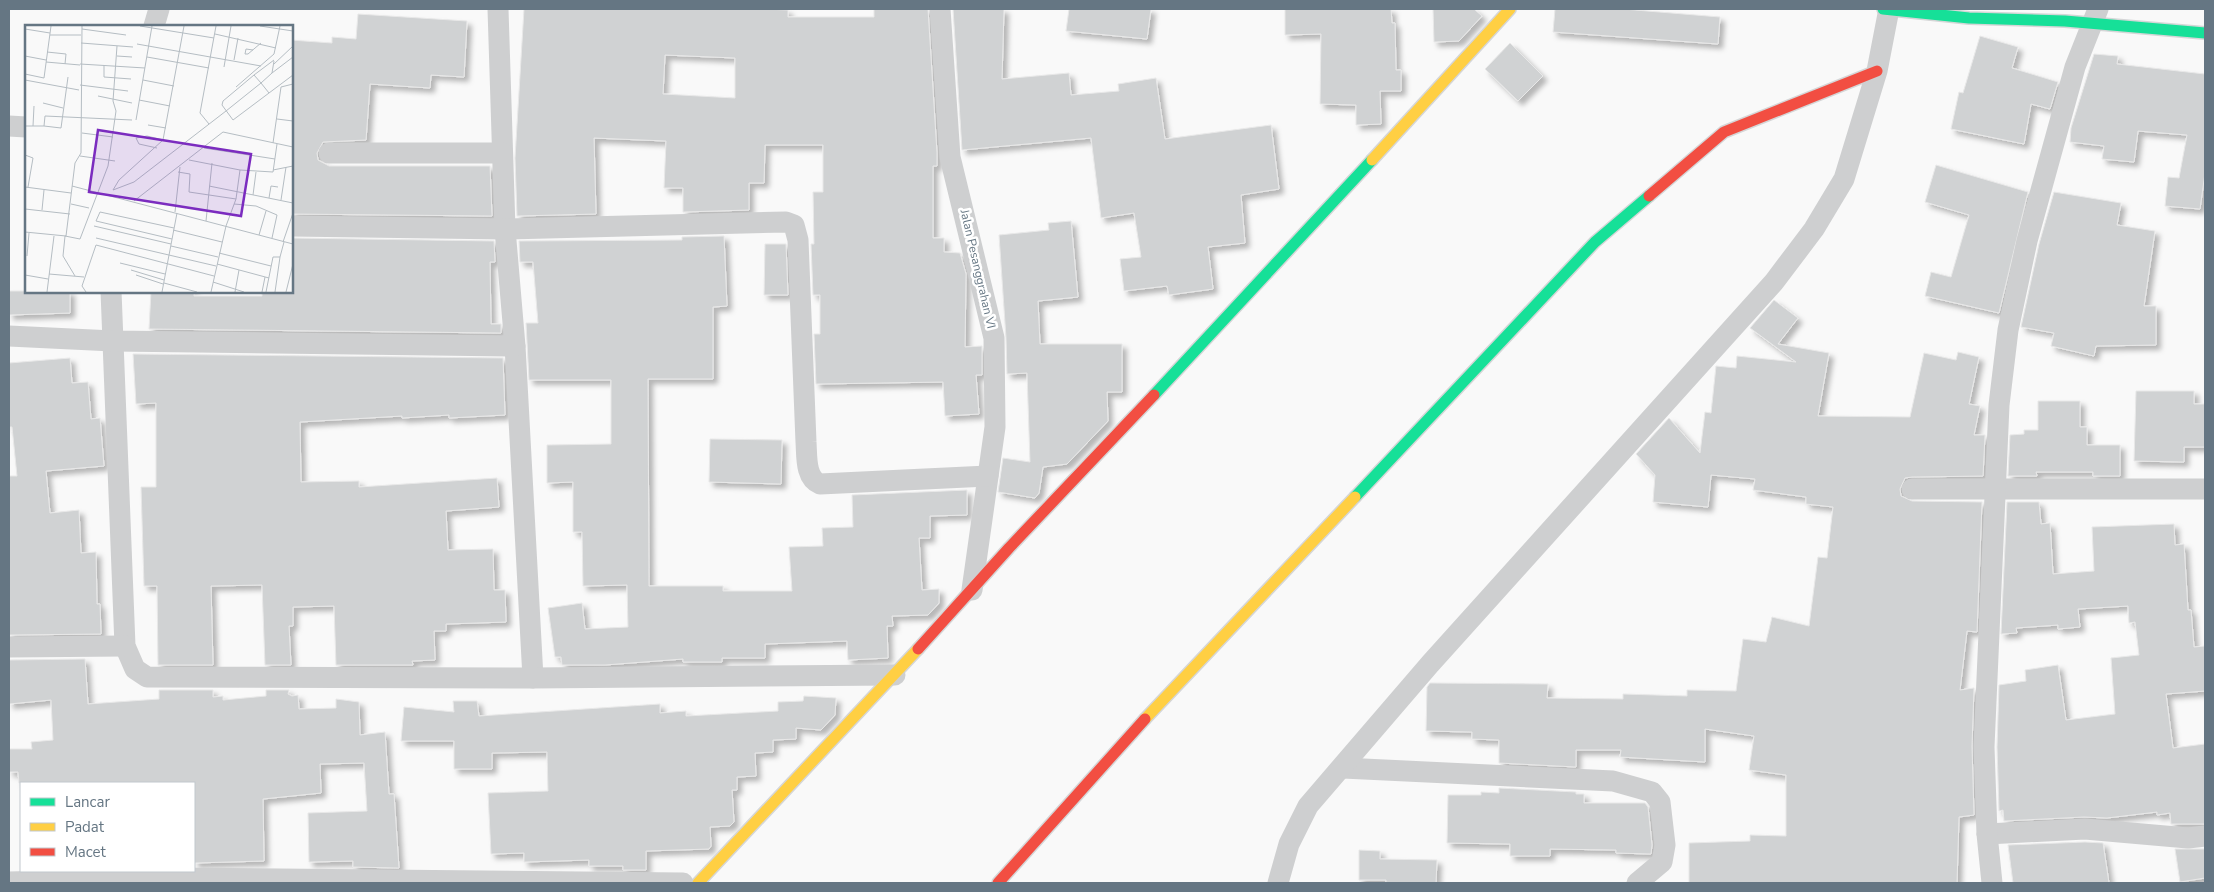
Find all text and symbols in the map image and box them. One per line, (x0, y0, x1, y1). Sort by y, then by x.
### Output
inset map (25, 25, 292, 292)
street label: Jalan Pesanggrahan VI (956, 207, 999, 330)
legend (20, 782, 195, 872)
text: Lancar (65, 792, 110, 812)
text: Padat (65, 817, 105, 837)
text: Macet (65, 842, 107, 862)

